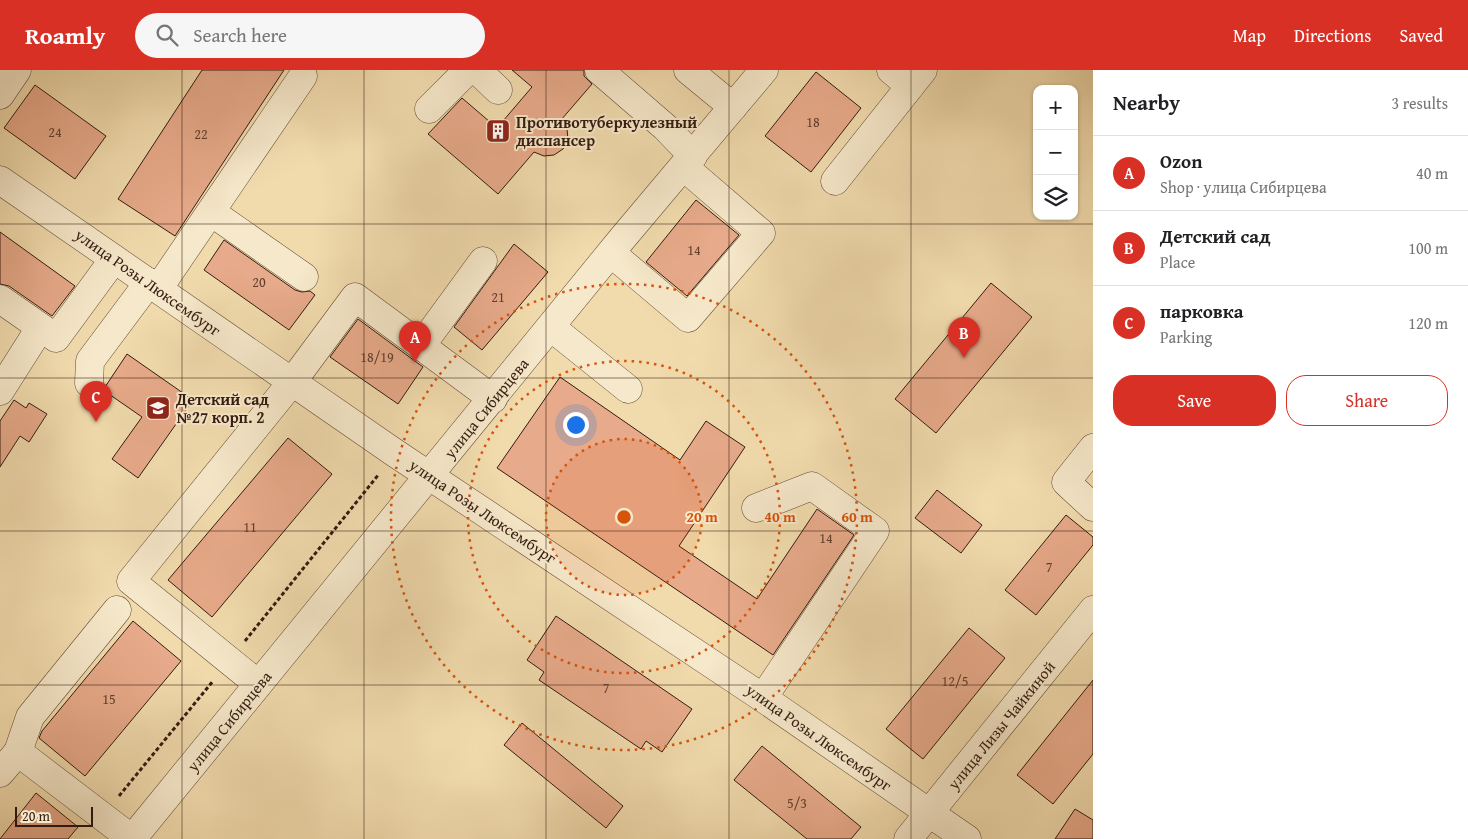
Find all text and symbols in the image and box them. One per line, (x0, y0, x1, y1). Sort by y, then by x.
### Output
search box (135, 13, 485, 58)
text: Roamly (25, 18, 105, 53)
icon: search (153, 21, 181, 49)
text: Search here (193, 21, 287, 49)
text: Map (1233, 22, 1266, 49)
text: Directions (1294, 22, 1371, 49)
text: Saved (1399, 22, 1443, 49)
map controls (1033, 85, 1078, 220)
button: + (1033, 85, 1078, 130)
text: Nearby (1113, 87, 1180, 118)
text: 3 results (1391, 91, 1448, 115)
place label: Противотуберкулезный диспансер (516, 110, 697, 152)
house number: 18 (806, 112, 820, 132)
building icon: Противотуберкулезный диспансер (485, 118, 511, 144)
house number: 24 (48, 122, 62, 142)
house number: 22 (194, 124, 208, 144)
button: − (1033, 130, 1078, 175)
text: Ozon (1160, 147, 1202, 175)
text: A (1124, 161, 1134, 185)
text: 40 m (1416, 161, 1448, 185)
button: layers (1033, 175, 1078, 220)
text: Shop · улица Сибирцева (1160, 175, 1327, 199)
street label: улица Розы Люксембург (69, 222, 226, 342)
text: Детский сад (1160, 222, 1271, 250)
text: B (1124, 236, 1134, 260)
text: 100 m (1408, 236, 1448, 260)
house number: 14 (687, 240, 701, 260)
text: Place (1160, 250, 1195, 274)
house number: 20 (252, 272, 266, 292)
house number: 21 (491, 287, 505, 307)
text: парковка (1160, 297, 1243, 325)
text: C (1124, 311, 1134, 335)
text: 120 m (1408, 311, 1448, 335)
pin: B (948, 317, 980, 358)
pin: A (399, 321, 431, 362)
text: Parking (1160, 325, 1212, 349)
house number: 18/19 (360, 347, 394, 367)
street label: улица Сибирцева (437, 352, 534, 464)
button: Save (1113, 375, 1276, 426)
button: Share (1286, 375, 1448, 426)
pin: C (80, 381, 112, 422)
place label: Детский сад №27 корп. 2 (175, 387, 269, 429)
school or university icon: Детский сад №27 корп. 2 (145, 395, 171, 421)
your location (563, 412, 589, 438)
street label: улица Розы Люксембург (404, 452, 562, 569)
text: 20 m (686, 506, 718, 527)
text: 40 m (764, 506, 796, 527)
text: 60 m (841, 506, 873, 527)
centre of rings (615, 508, 633, 526)
house number: 11 (243, 517, 257, 537)
house number: 14 (819, 528, 833, 548)
house number: 7 (1046, 557, 1053, 577)
street label: улица Лизы Чайкиной (941, 655, 1061, 795)
street label: улица Сибирцева (180, 665, 277, 777)
house number: 12/5 (942, 671, 968, 691)
street label: улица Розы Люксембург (740, 677, 897, 797)
house number: 7 (603, 678, 610, 698)
house number: 15 (102, 689, 116, 709)
house number: 5/3 (787, 793, 807, 813)
scale bar (15, 804, 92, 827)
text: 20 m (22, 806, 50, 826)

